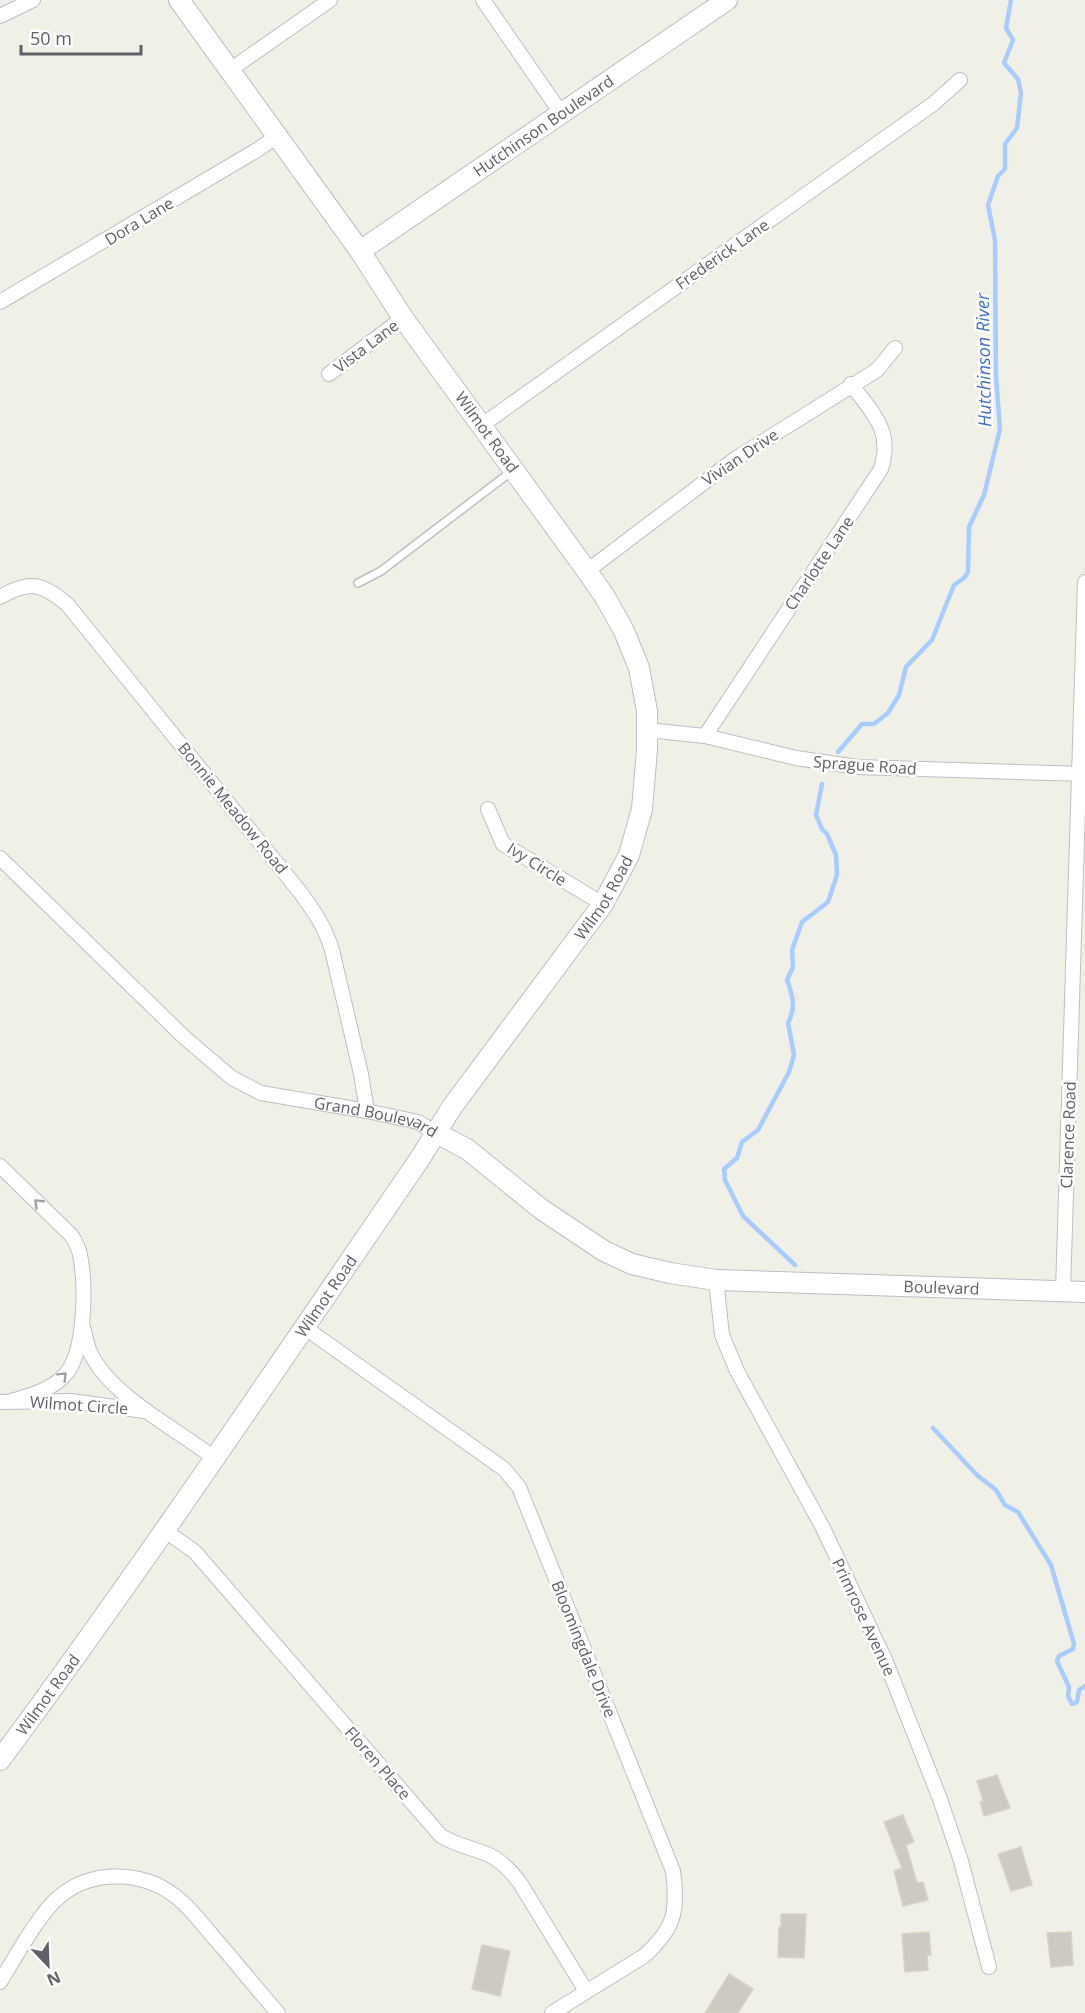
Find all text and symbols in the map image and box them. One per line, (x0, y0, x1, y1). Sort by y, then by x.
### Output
scale bar (21, 18, 141, 56)
text: 50 m (30, 26, 72, 50)
street label: Hutchinson Boulevard (469, 70, 618, 182)
street label: Dora Lane (100, 192, 178, 250)
street label: Frederick Lane (671, 214, 773, 294)
water label: Hutchinson River (970, 292, 996, 427)
street label: Vista Lane (329, 314, 403, 378)
street label: Wilmot Road (450, 387, 524, 477)
street label: Vivian Drive (698, 423, 782, 491)
street label: Charlotte Lane (779, 511, 859, 615)
street label: Bonnie Meadow Road (173, 738, 293, 878)
street label: Sprague Road (812, 750, 918, 780)
street label: Ivy Circle (503, 837, 571, 891)
street label: Wilmot Road (569, 852, 638, 944)
street label: Clarence Road (1055, 1081, 1081, 1189)
street label: Grand Boulevard (312, 1091, 442, 1142)
one-way arrow (34, 1199, 45, 1210)
street label: Wilmot Road (290, 1250, 362, 1342)
street label: Boulevard (903, 1275, 980, 1300)
one-way arrow (55, 1373, 66, 1384)
street label: Wilmot Circle (29, 1391, 129, 1419)
street label: Primrose Avenue (827, 1555, 901, 1680)
street label: Bloomingdale Drive (546, 1577, 622, 1721)
street label: Wilmot Road (11, 1650, 85, 1740)
street label: Floren Place (340, 1722, 416, 1804)
north arrow (18, 1935, 78, 1995)
text: N (44, 1966, 64, 1991)

